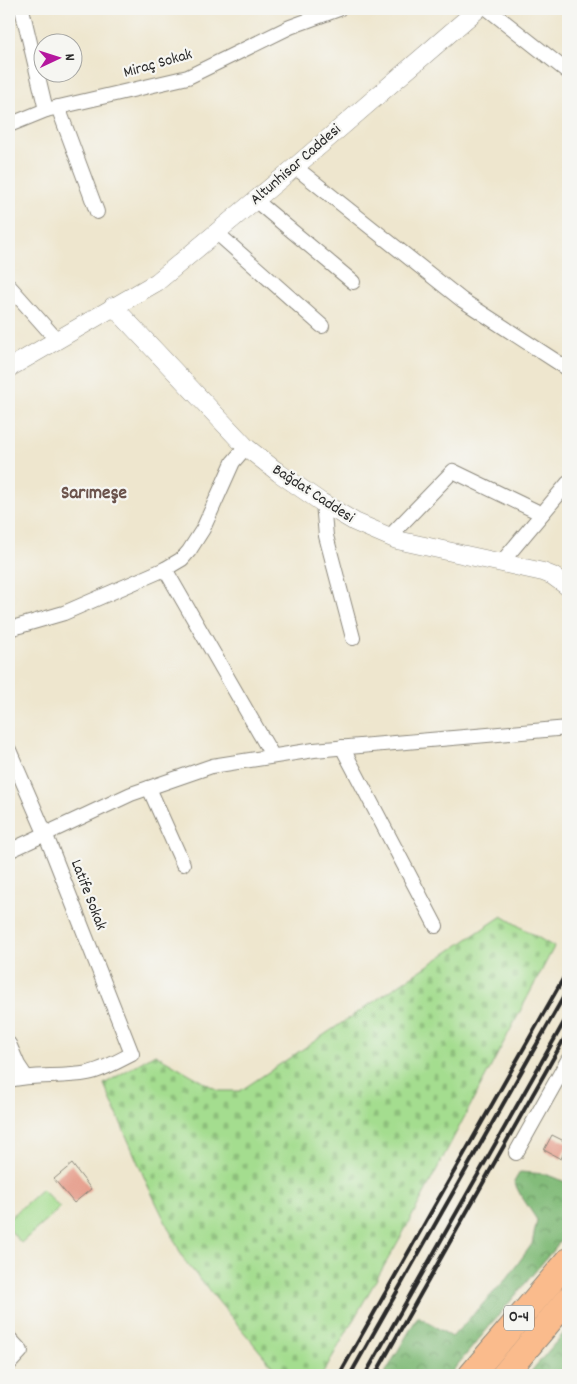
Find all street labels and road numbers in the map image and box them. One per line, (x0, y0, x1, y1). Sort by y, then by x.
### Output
street label: Miraç Sokak (121, 43, 195, 85)
street label: Altunhisar Caddesi (245, 119, 347, 211)
street label: Bağdat Caddesi (267, 459, 359, 529)
street label: Latife Sokak (64, 856, 112, 934)
road number: O-4 (504, 1306, 534, 1330)

